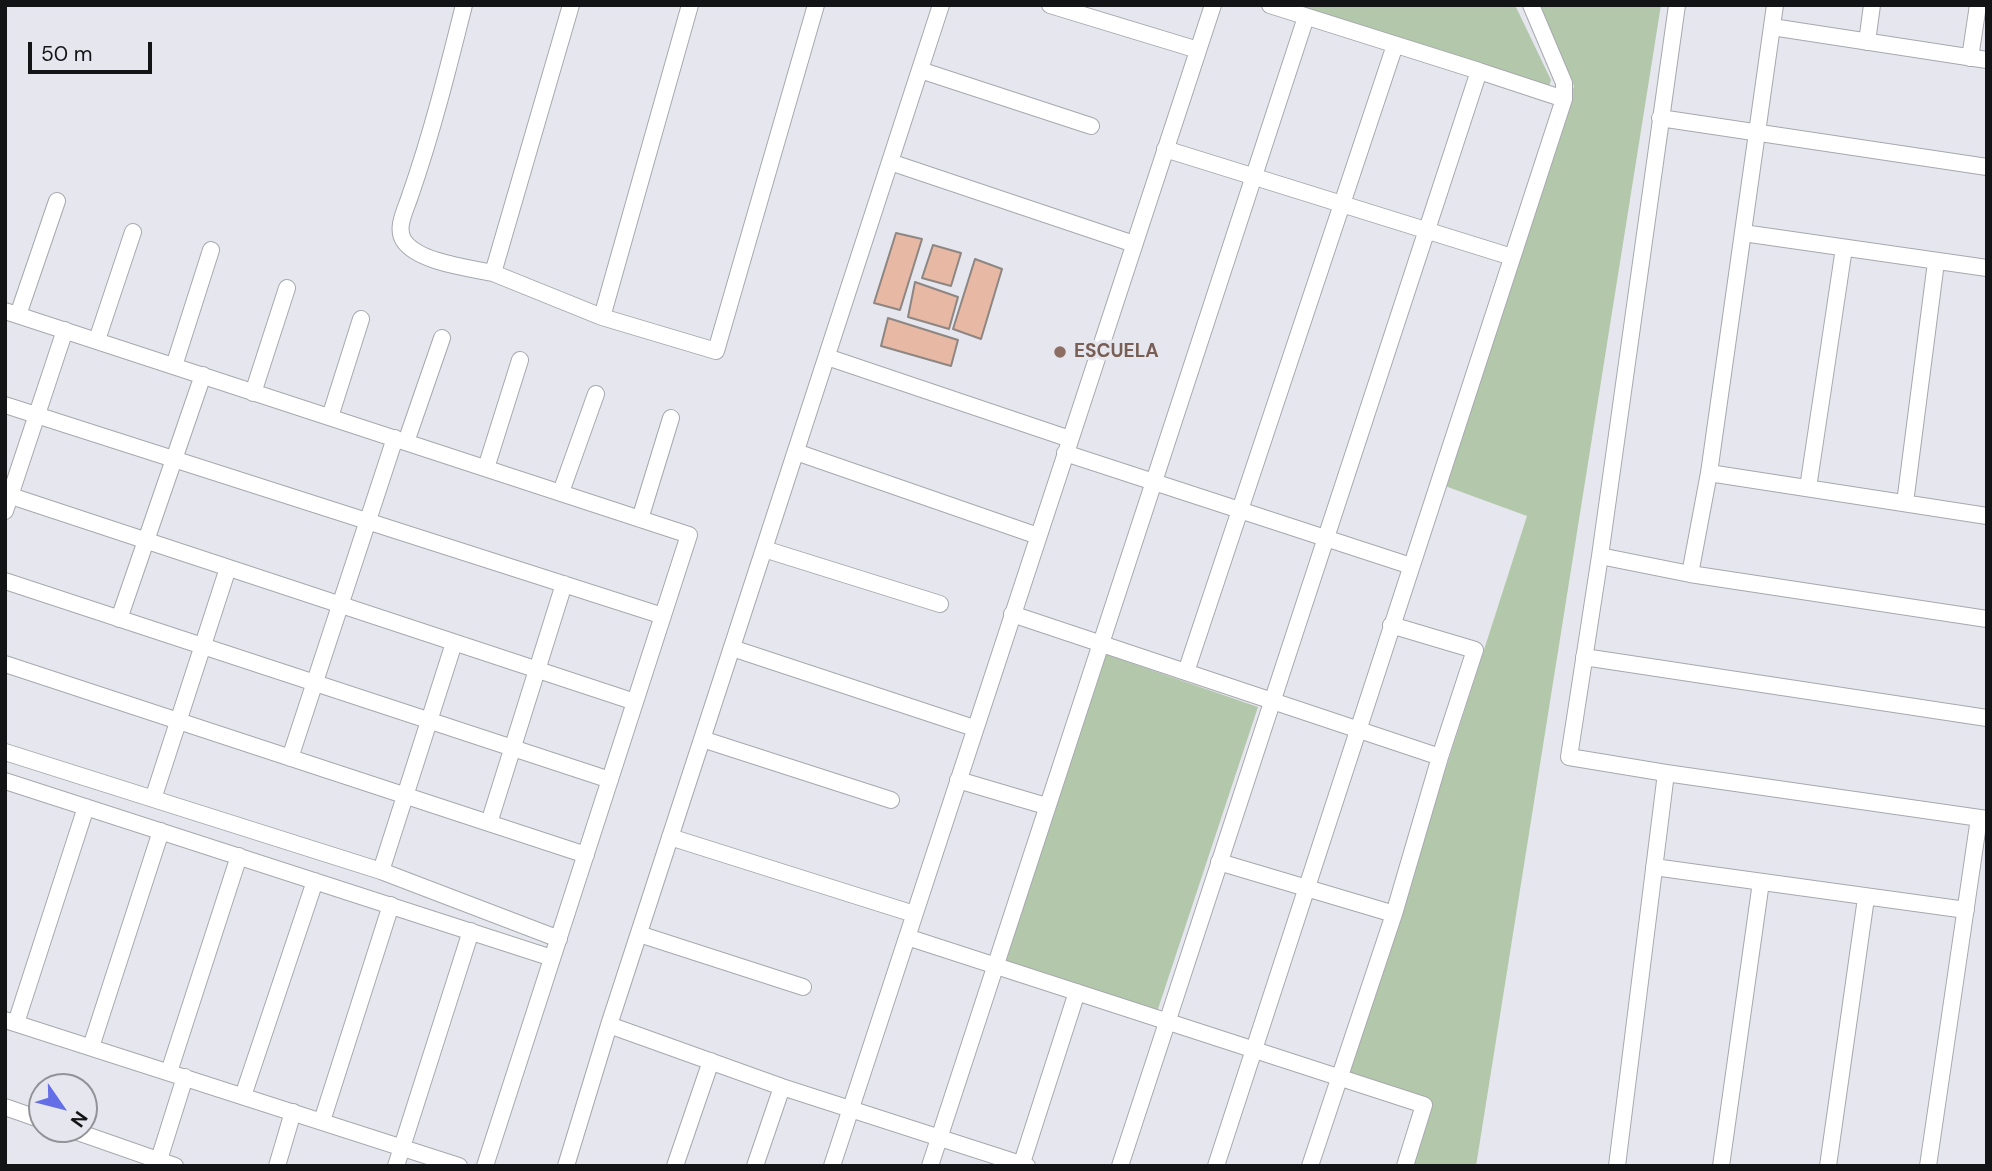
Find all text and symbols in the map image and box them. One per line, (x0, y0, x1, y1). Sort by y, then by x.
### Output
scale bar (32, 28, 156, 72)
text: 50 m (41, 40, 92, 68)
place label: ESCUELA (1074, 341, 1159, 363)
marker: ESCUELA (1052, 344, 1068, 360)
north arrow (28, 1073, 98, 1143)
text: N (65, 1106, 93, 1132)

